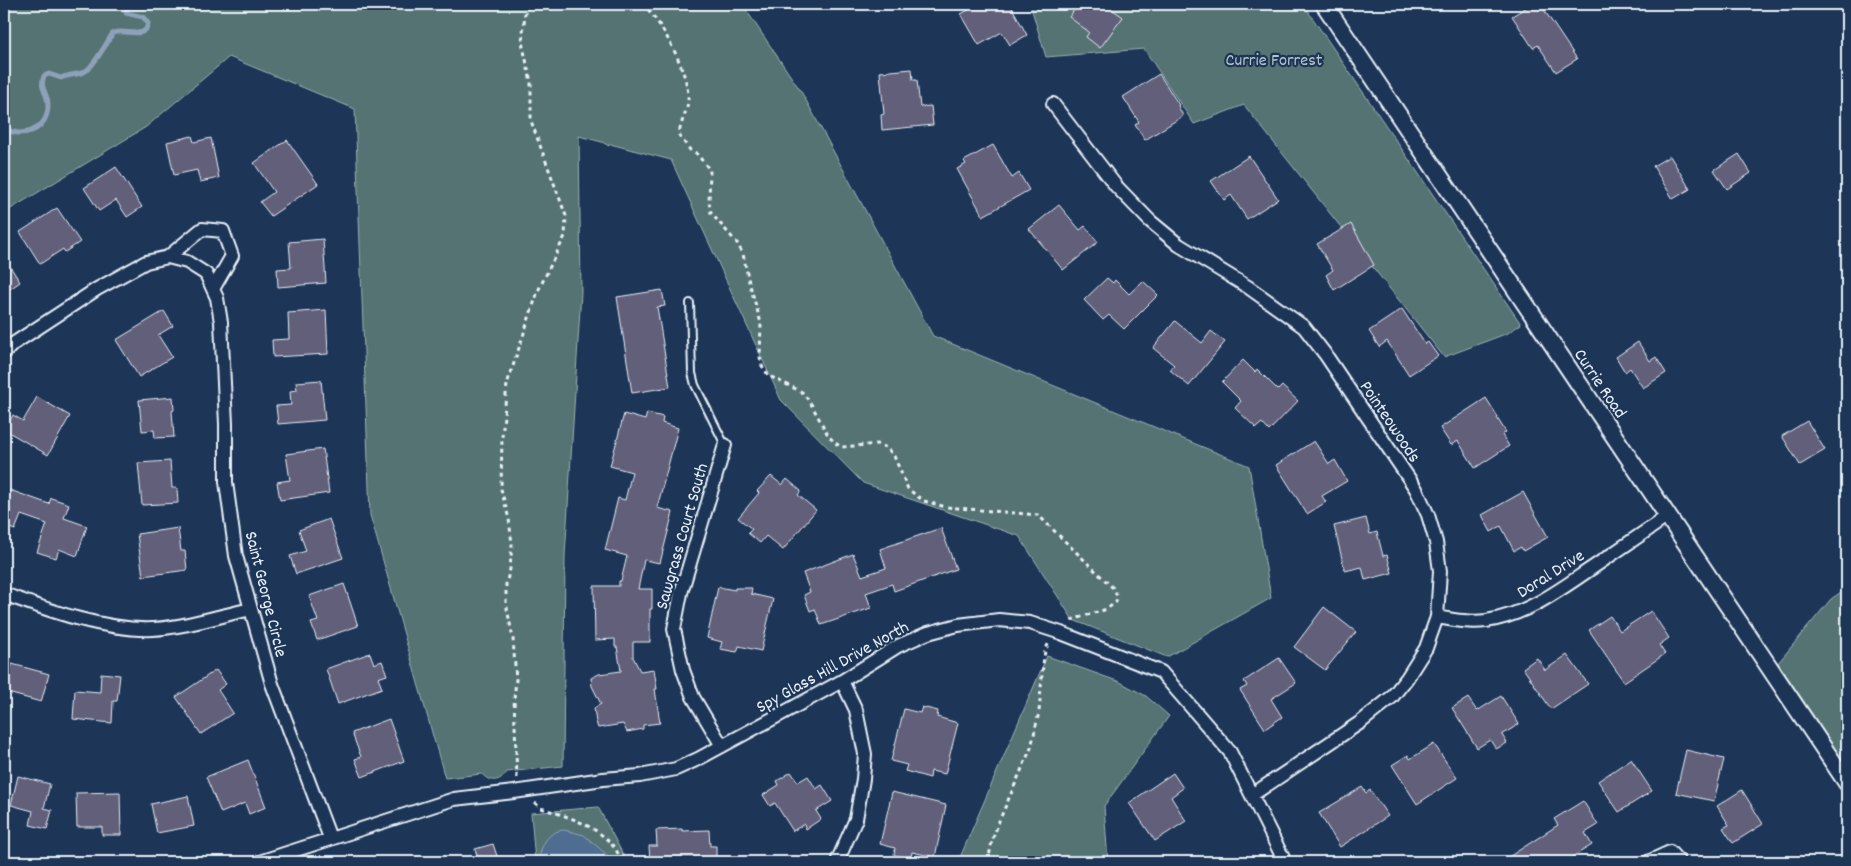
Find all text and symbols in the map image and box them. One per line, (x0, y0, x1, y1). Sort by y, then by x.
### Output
park label: Currie Forrest (1226, 49, 1323, 74)
street label: Currie Road (1566, 345, 1631, 424)
street label: Pointeowoods (1352, 376, 1426, 468)
street label: Sawgrass Court South (651, 461, 716, 613)
street label: Saint George Circle (237, 529, 292, 660)
street label: Doral Drive (1513, 544, 1590, 606)
street label: Spy Glass Hill Drive North (752, 616, 914, 721)

